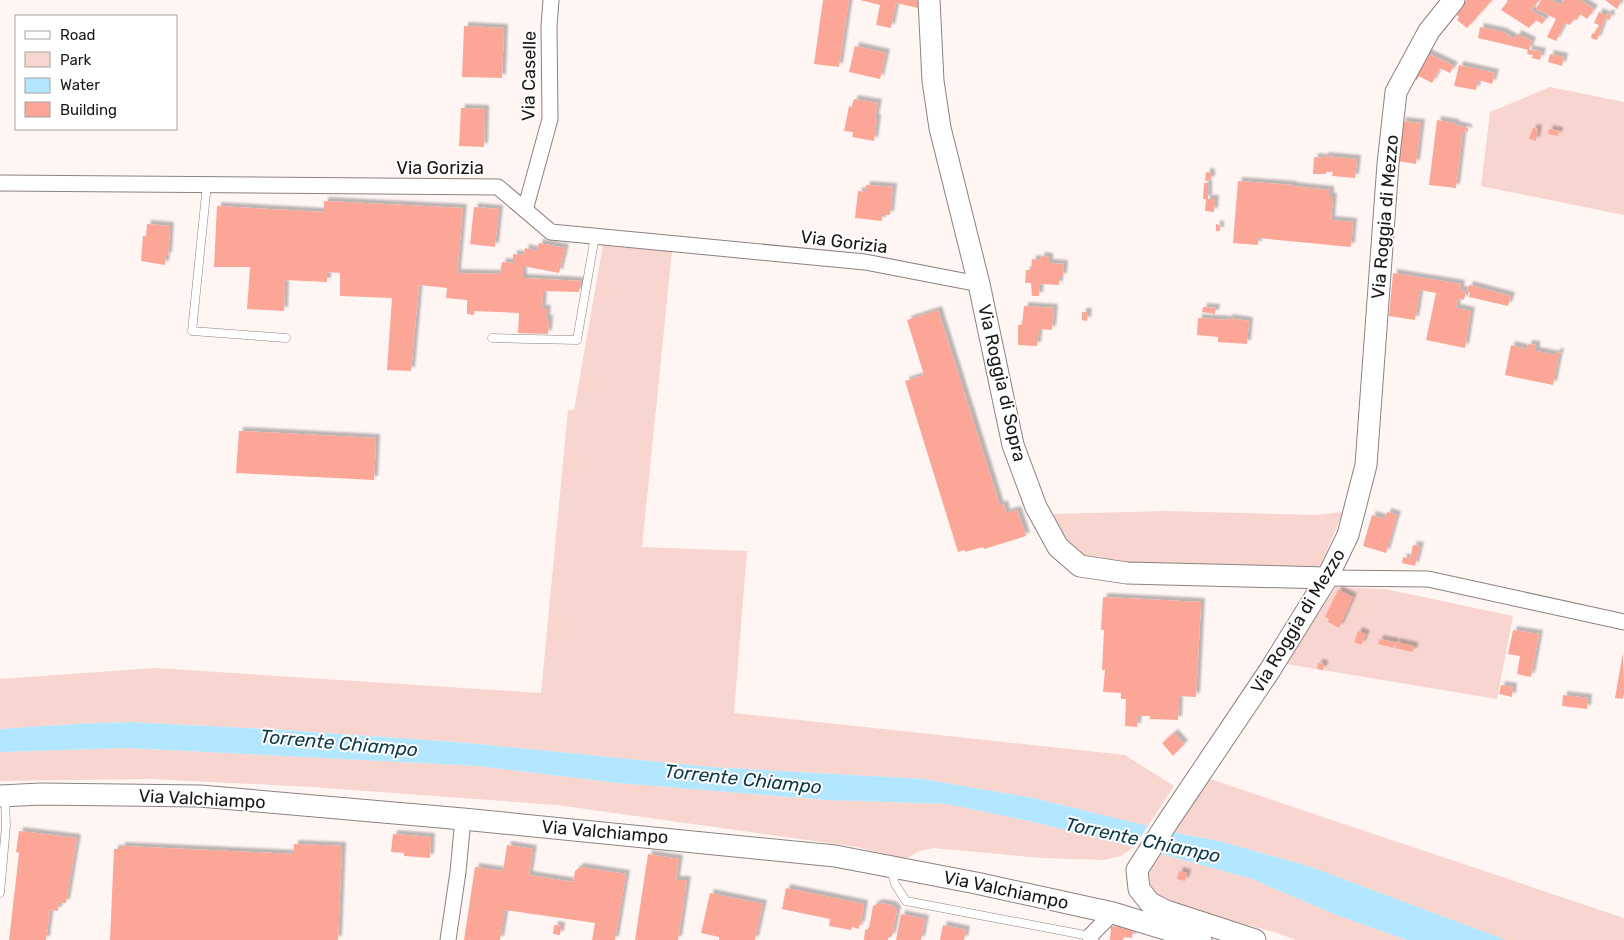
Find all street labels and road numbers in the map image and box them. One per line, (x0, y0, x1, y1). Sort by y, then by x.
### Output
street label: Via Caselle (517, 31, 541, 121)
street label: Via Roggia di Mezzo (1367, 134, 1403, 300)
street label: Via Gorizia (396, 157, 484, 179)
street label: Via Gorizia (799, 226, 889, 258)
street label: Via Roggia di Sopra (973, 302, 1031, 464)
street label: Via Roggia di Mezzo (1246, 545, 1350, 697)
street label: Via Valchiampo (138, 785, 266, 813)
street label: Via Valchiampo (541, 815, 669, 849)
street label: Via Valchiampo (941, 866, 1071, 914)

